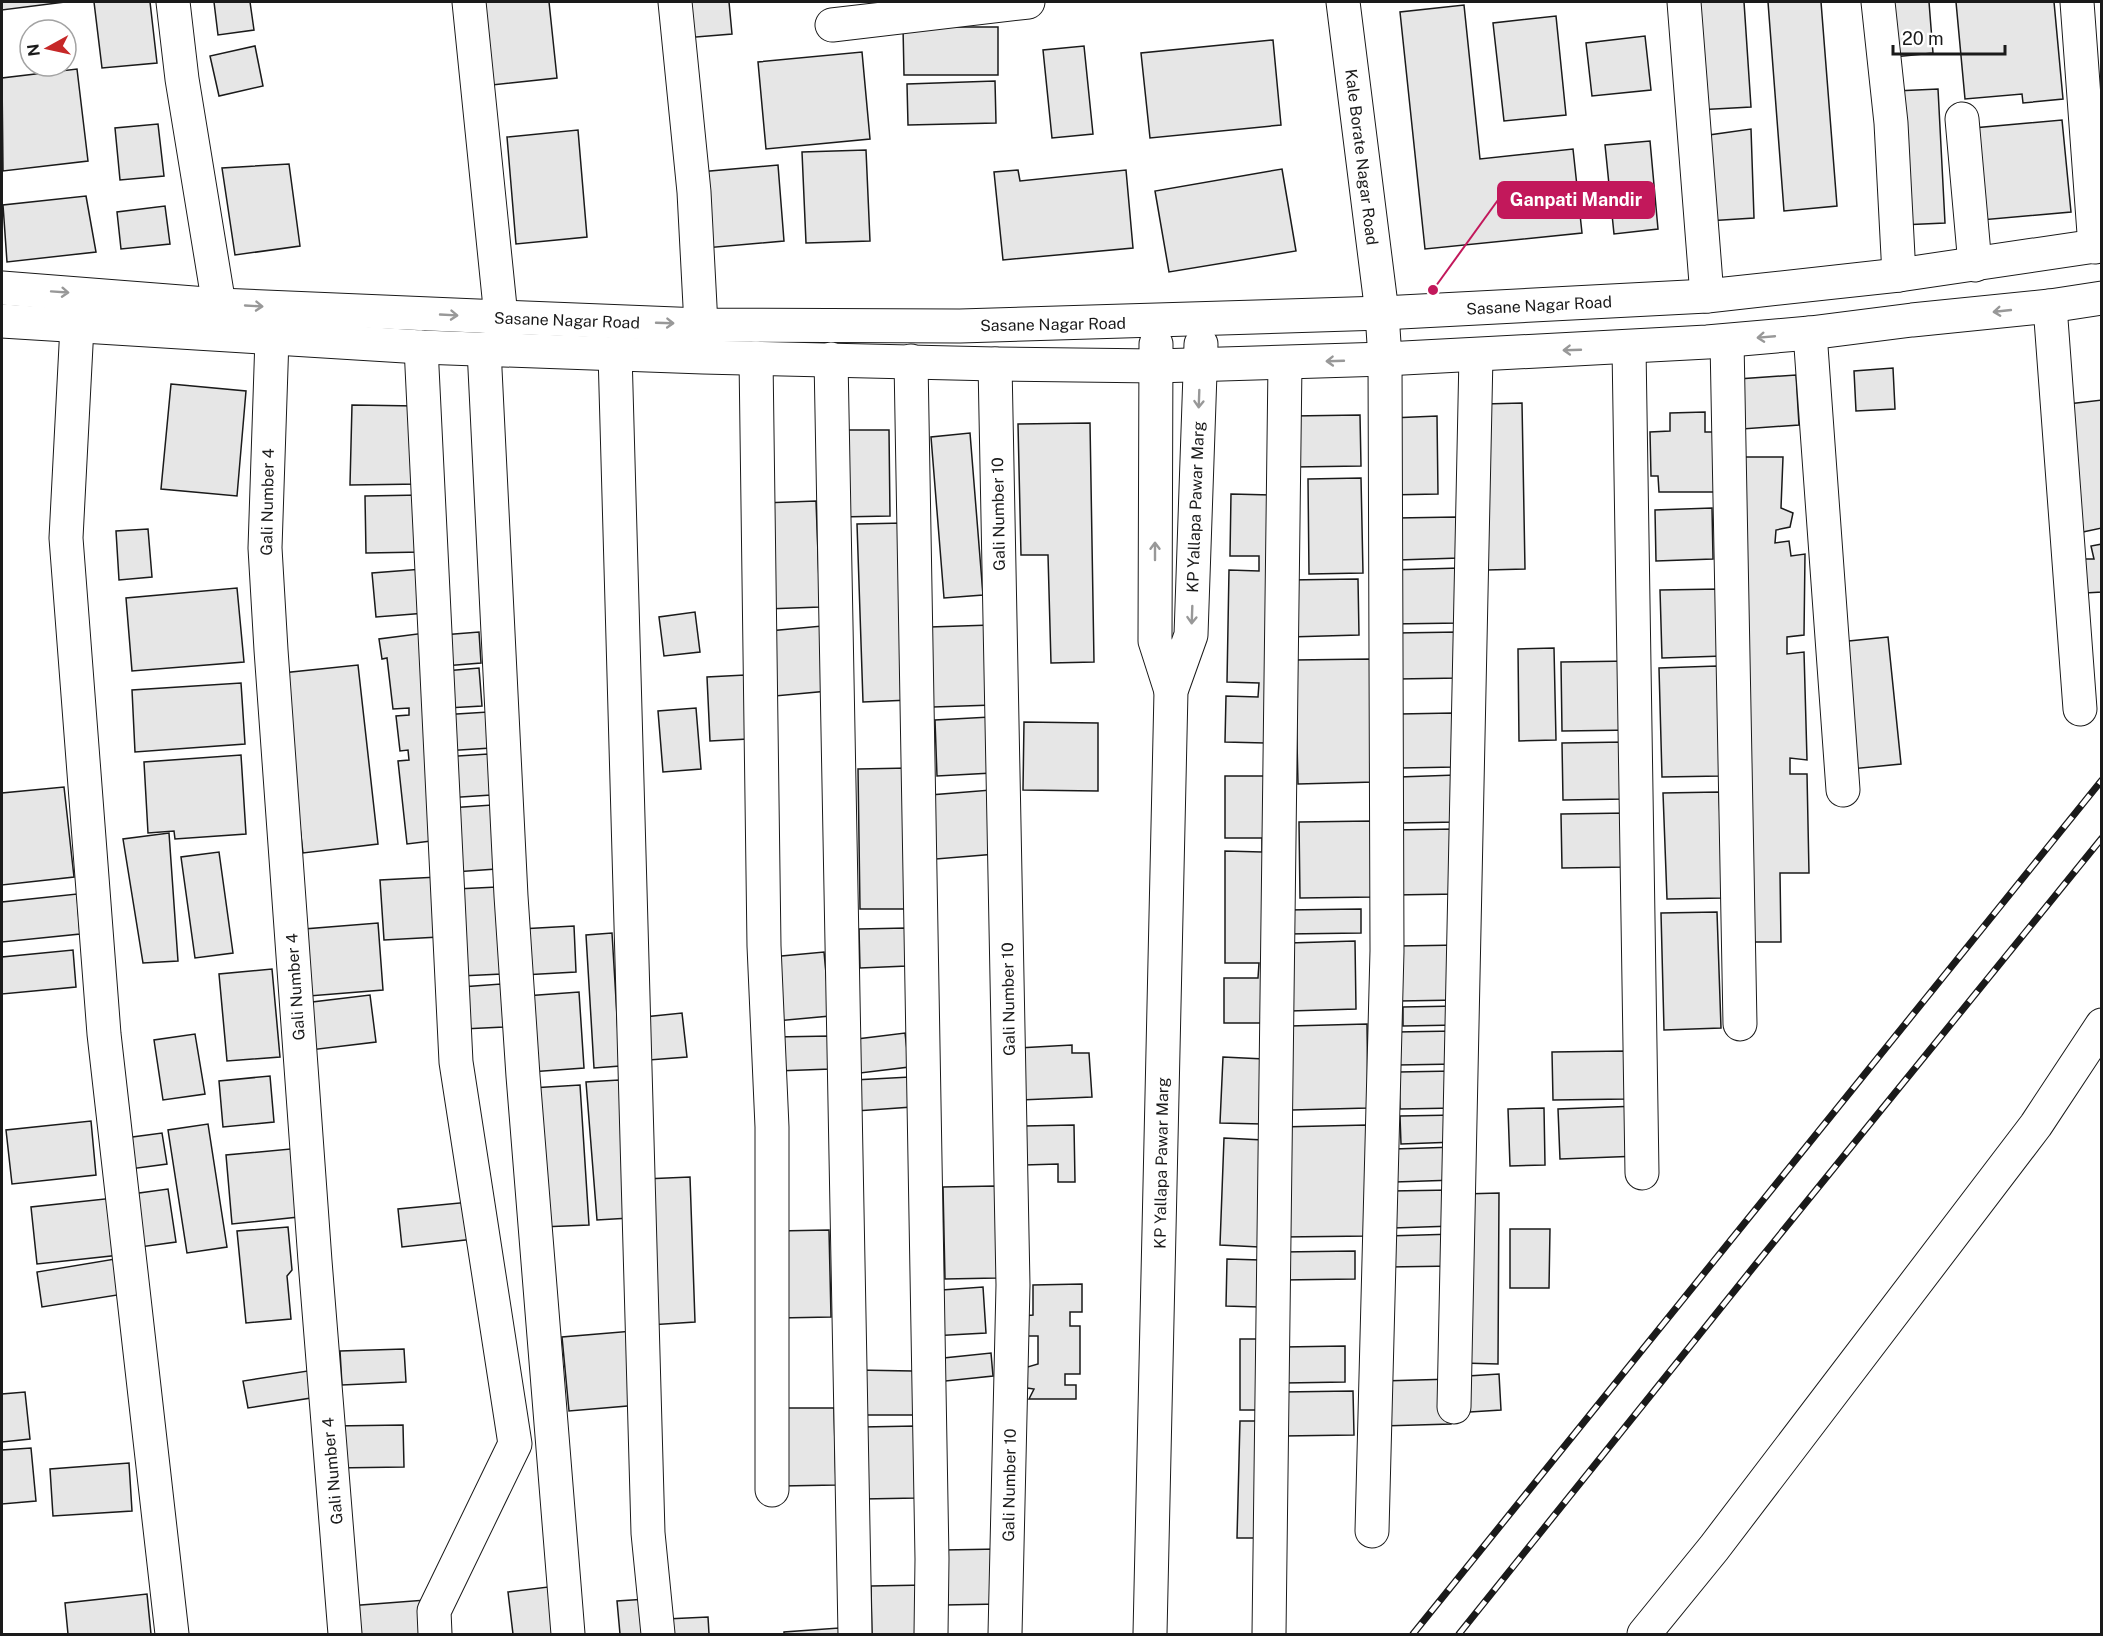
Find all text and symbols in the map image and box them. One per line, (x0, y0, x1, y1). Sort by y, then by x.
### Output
north arrow (18, 18, 78, 78)
scale bar (1893, 18, 2006, 56)
text: 20 m (1902, 28, 1944, 49)
text: N (23, 42, 44, 58)
street label: Kale Borate Nagar Road (1341, 68, 1382, 246)
callout: Ganpati Mandir (1498, 182, 1654, 218)
text: Ganpati Mandir (1510, 189, 1643, 210)
one-way arrow (49, 287, 69, 298)
street label: Sasane Nagar Road (1466, 292, 1612, 319)
one-way arrow (244, 301, 264, 312)
one-way arrow (1992, 306, 2012, 317)
street label: Sasane Nagar Road (494, 308, 640, 333)
one-way arrow (439, 309, 459, 320)
street label: Sasane Nagar Road (980, 314, 1126, 335)
one-way arrow (654, 318, 674, 329)
one-way arrow (1757, 332, 1777, 343)
one-way arrow (1562, 345, 1582, 356)
one-way arrow (1326, 355, 1346, 367)
one-way arrow (1193, 389, 1205, 409)
street label: KP Yallapa Pawar Marg (1183, 421, 1208, 593)
street label: Gali Number 4 (257, 448, 278, 556)
street label: Gali Number 10 (988, 457, 1009, 571)
one-way arrow (1150, 541, 1161, 561)
one-way arrow (1186, 604, 1197, 624)
street label: Gali Number 4 (282, 933, 309, 1041)
street label: Gali Number 10 (998, 942, 1019, 1056)
street label: KP Yallapa Pawar Marg (1151, 1077, 1172, 1249)
street label: Gali Number 4 (318, 1417, 347, 1525)
street label: Gali Number 10 (999, 1428, 1020, 1542)

